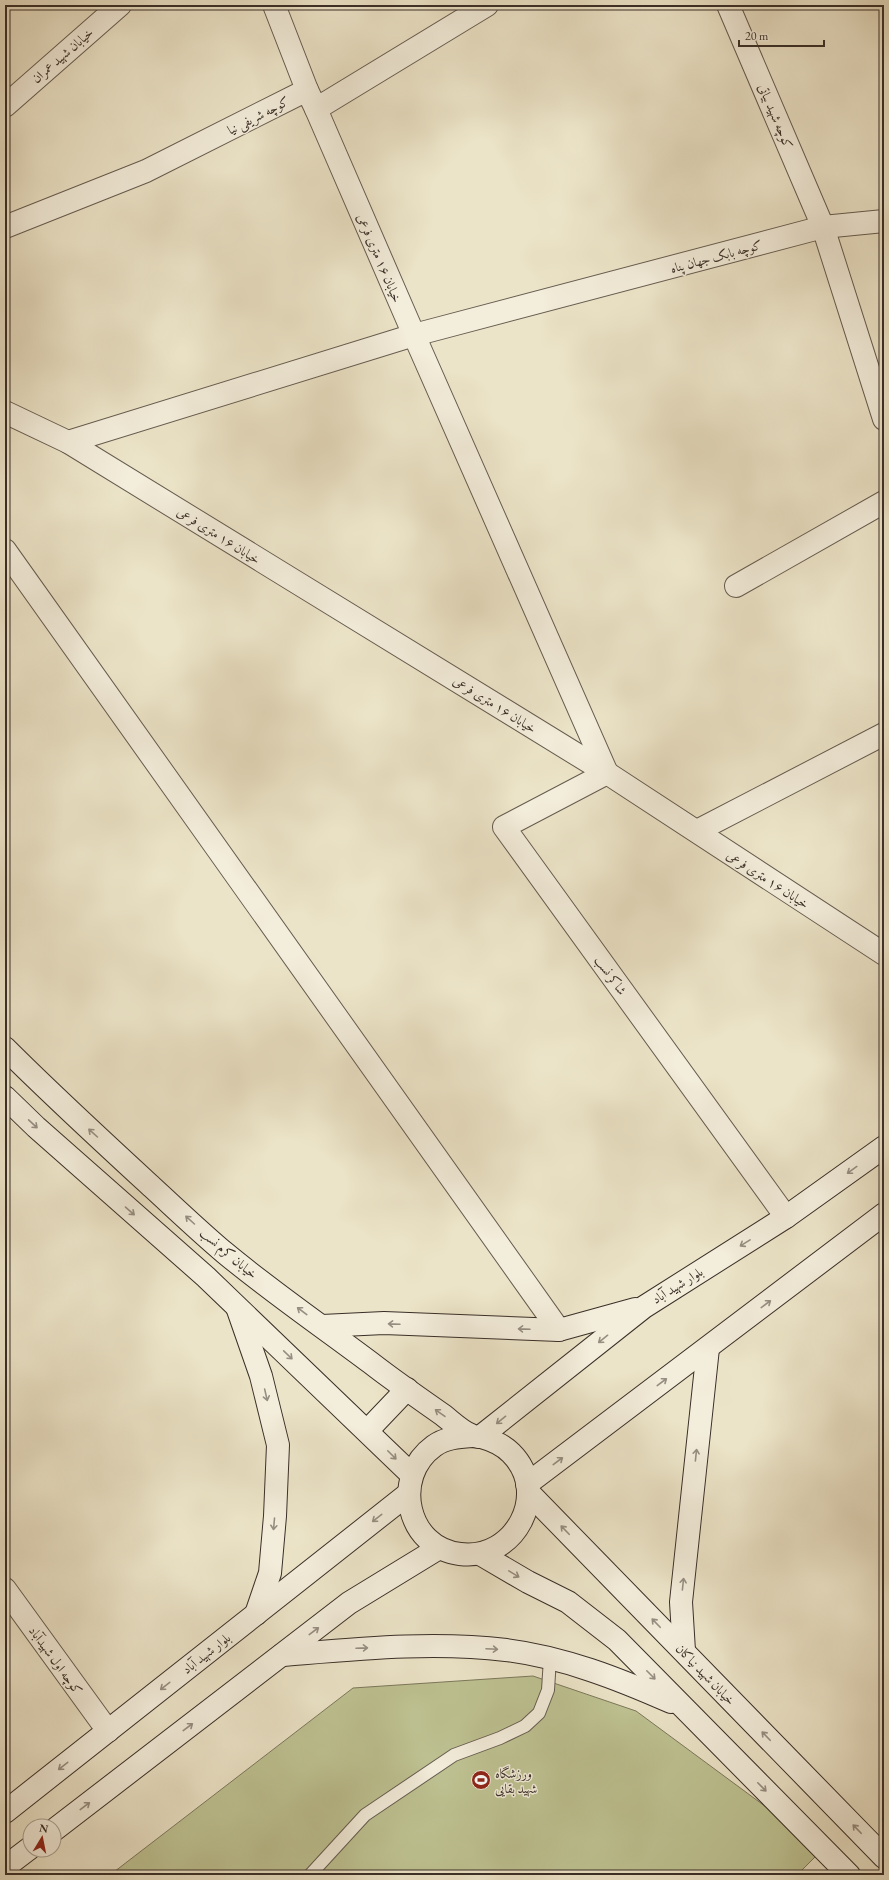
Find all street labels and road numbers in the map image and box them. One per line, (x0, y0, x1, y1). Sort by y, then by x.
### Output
street label: خیابان شهید عمران (28, 24, 97, 87)
street label: کوچه شهید بیاتی (754, 81, 797, 151)
street label: کوچه شریفی نیا (224, 93, 293, 140)
street label: خیابان ۱۶ متری فرعی (353, 211, 406, 305)
street label: کوچه بابک جهان پناه (669, 236, 764, 278)
street label: خیابان ۱۶ متری فرعی (174, 503, 263, 568)
street label: خیابان ۱۶ متری فرعی (450, 672, 539, 737)
street label: خیابان ۱۶ متری فرعی (723, 846, 812, 912)
street label: شاکر نسب (590, 952, 631, 999)
street label: خیابان کرم نسب (194, 1224, 261, 1285)
street label: بلوار شهید آباد (649, 1263, 706, 1308)
street label: کوچه اول شهیدآباد (25, 1623, 86, 1698)
street label: بلوار شهید آباد (179, 1629, 234, 1678)
street label: خیابان شهید نیاکان (672, 1640, 739, 1709)

